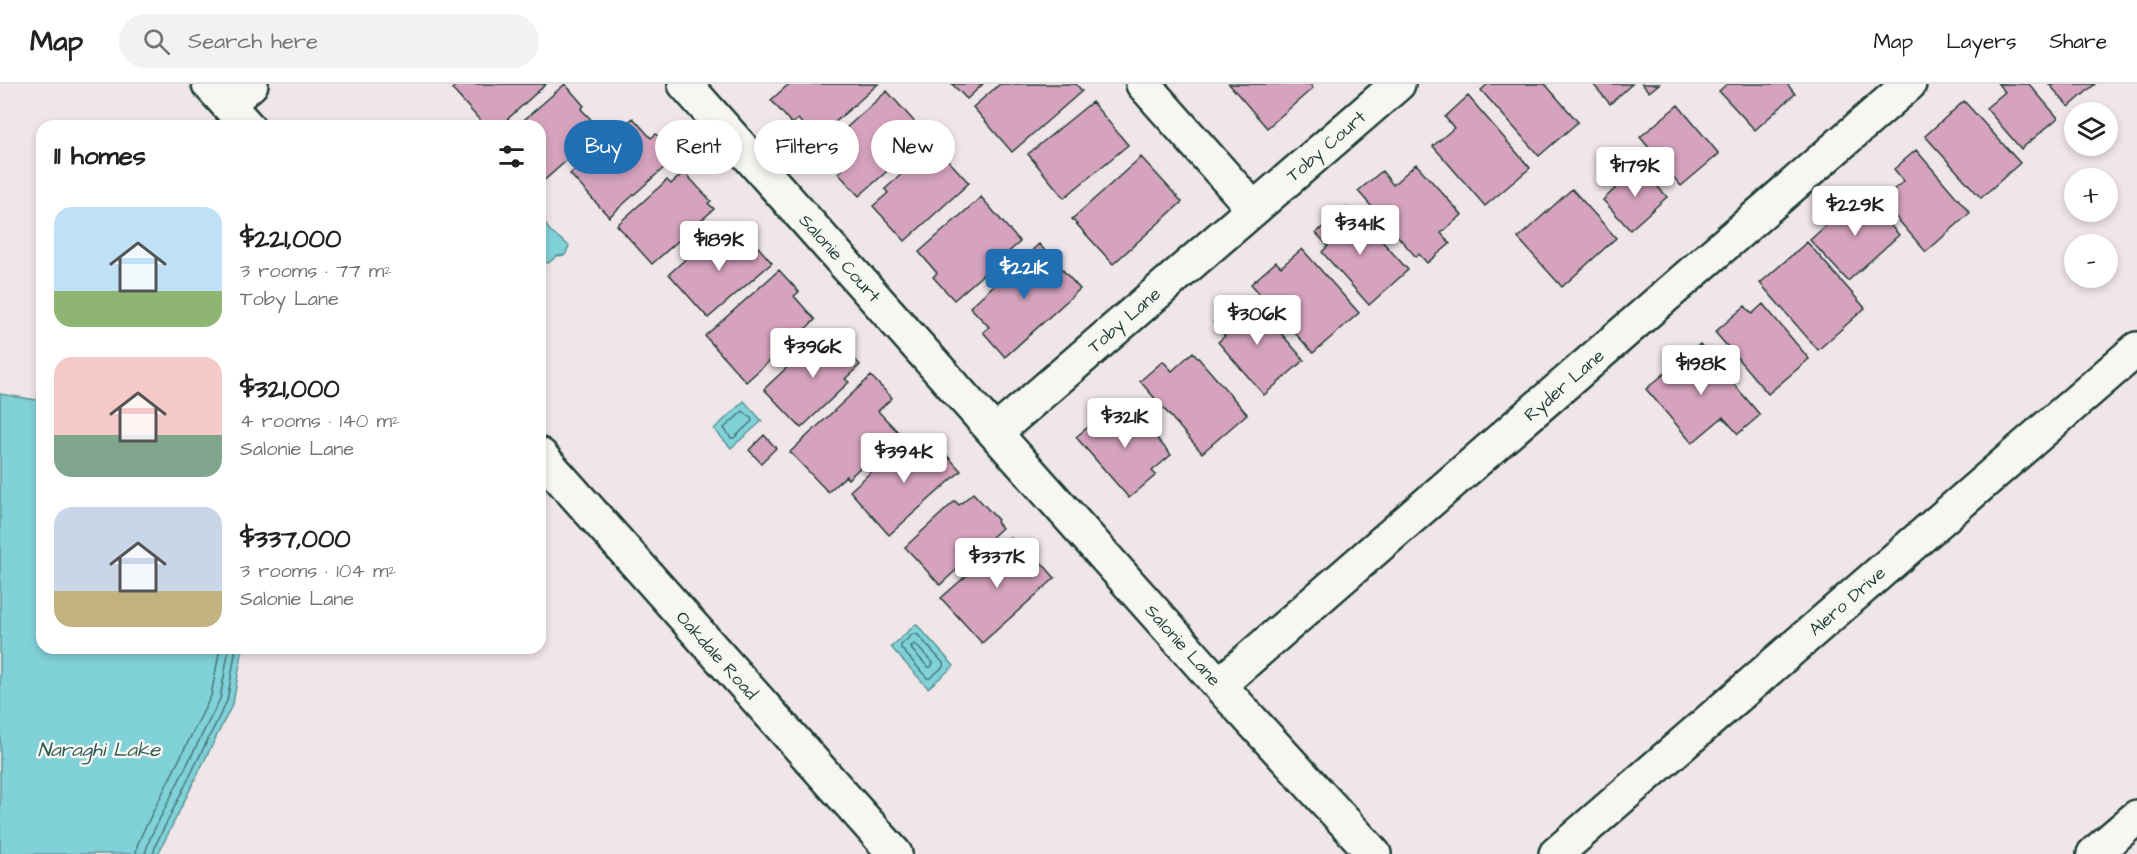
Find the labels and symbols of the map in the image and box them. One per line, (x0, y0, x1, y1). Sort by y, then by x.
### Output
street label: Toby Court (1281, 104, 1373, 189)
pin: $179K (1593, 147, 1677, 198)
pin: $229K (1813, 186, 1897, 237)
pin: $341K (1318, 205, 1402, 256)
street label: Salonie Court (793, 209, 887, 309)
pin: $189K (677, 221, 761, 272)
pin: $221K (982, 249, 1066, 300)
street label: Toby Lane (1083, 282, 1167, 360)
pin: $306K (1215, 295, 1299, 346)
pin: $396K (771, 328, 855, 379)
street label: Ryder Lane (1519, 343, 1611, 428)
pin: $198K (1659, 345, 1743, 396)
pin: $321K (1083, 398, 1167, 449)
pin: $394K (862, 433, 946, 484)
pin: $337K (955, 538, 1039, 589)
street label: Alero Drive (1803, 561, 1891, 642)
street label: Salonie Lane (1139, 599, 1226, 692)
street label: Oakdale Road (670, 605, 763, 705)
water label: Naraghi Lake (38, 736, 161, 765)

